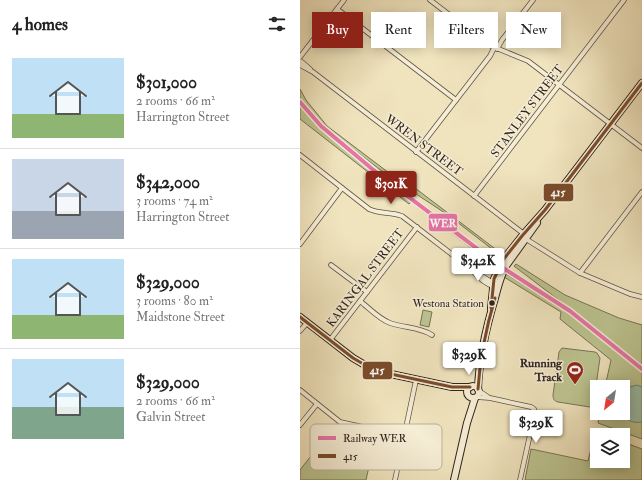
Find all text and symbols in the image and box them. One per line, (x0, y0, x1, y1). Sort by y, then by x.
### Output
chip: Buy (312, 12, 363, 48)
chip: Rent (371, 12, 426, 48)
chip: Filters (434, 12, 498, 48)
chip: New (506, 12, 561, 48)
icon: filters (266, 13, 288, 35)
text: 4 homes (12, 14, 68, 35)
street label: STANLEY STREET (488, 62, 567, 161)
text: $301,000 (136, 72, 197, 93)
icon: home (44, 74, 92, 122)
text: 2 rooms · 66 m² (136, 93, 215, 109)
text: Harrington Street (136, 109, 229, 125)
street label: WREN STREET (381, 111, 465, 179)
pin: $301K (363, 171, 419, 205)
text: $342,000 (136, 172, 200, 193)
icon: home (44, 175, 92, 223)
text: $301K (375, 176, 407, 192)
line badge: 415 (543, 183, 574, 202)
text: 415 (550, 186, 565, 200)
text: 3 rooms · 74 m² (136, 193, 213, 209)
text: Harrington Street (136, 209, 229, 225)
line badge: WER (428, 213, 458, 232)
text: WER (429, 217, 458, 230)
street label: KARINGAL STREET (323, 226, 407, 330)
pin: $342K (450, 248, 506, 282)
text: $342K (461, 253, 496, 269)
text: $329,000 (136, 272, 200, 293)
icon: home (44, 275, 92, 323)
text: 3 rooms · 80 m² (136, 293, 213, 309)
place label: Westona Station (411, 297, 484, 310)
marker: Westona Station (487, 298, 497, 308)
text: Maidstone Street (136, 309, 225, 325)
pin: $329K (441, 342, 497, 376)
text: $329K (452, 347, 486, 363)
place label: Running Track (520, 356, 563, 385)
sports icon: Running Track (565, 360, 585, 385)
line badge: 415 (362, 361, 393, 380)
text: 415 (369, 364, 384, 378)
text: $329,000 (136, 372, 200, 393)
icon: home (44, 375, 92, 423)
north arrow (590, 380, 630, 420)
map controls (590, 380, 630, 468)
text: 2 rooms · 66 m² (136, 393, 215, 409)
text: Galvin Street (136, 409, 205, 425)
pin: $329K (508, 410, 564, 444)
text: $329K (519, 415, 553, 431)
legend (310, 424, 442, 470)
button: layers (590, 428, 630, 468)
text: Railway WER (343, 432, 407, 446)
text: 415 (343, 450, 358, 463)

